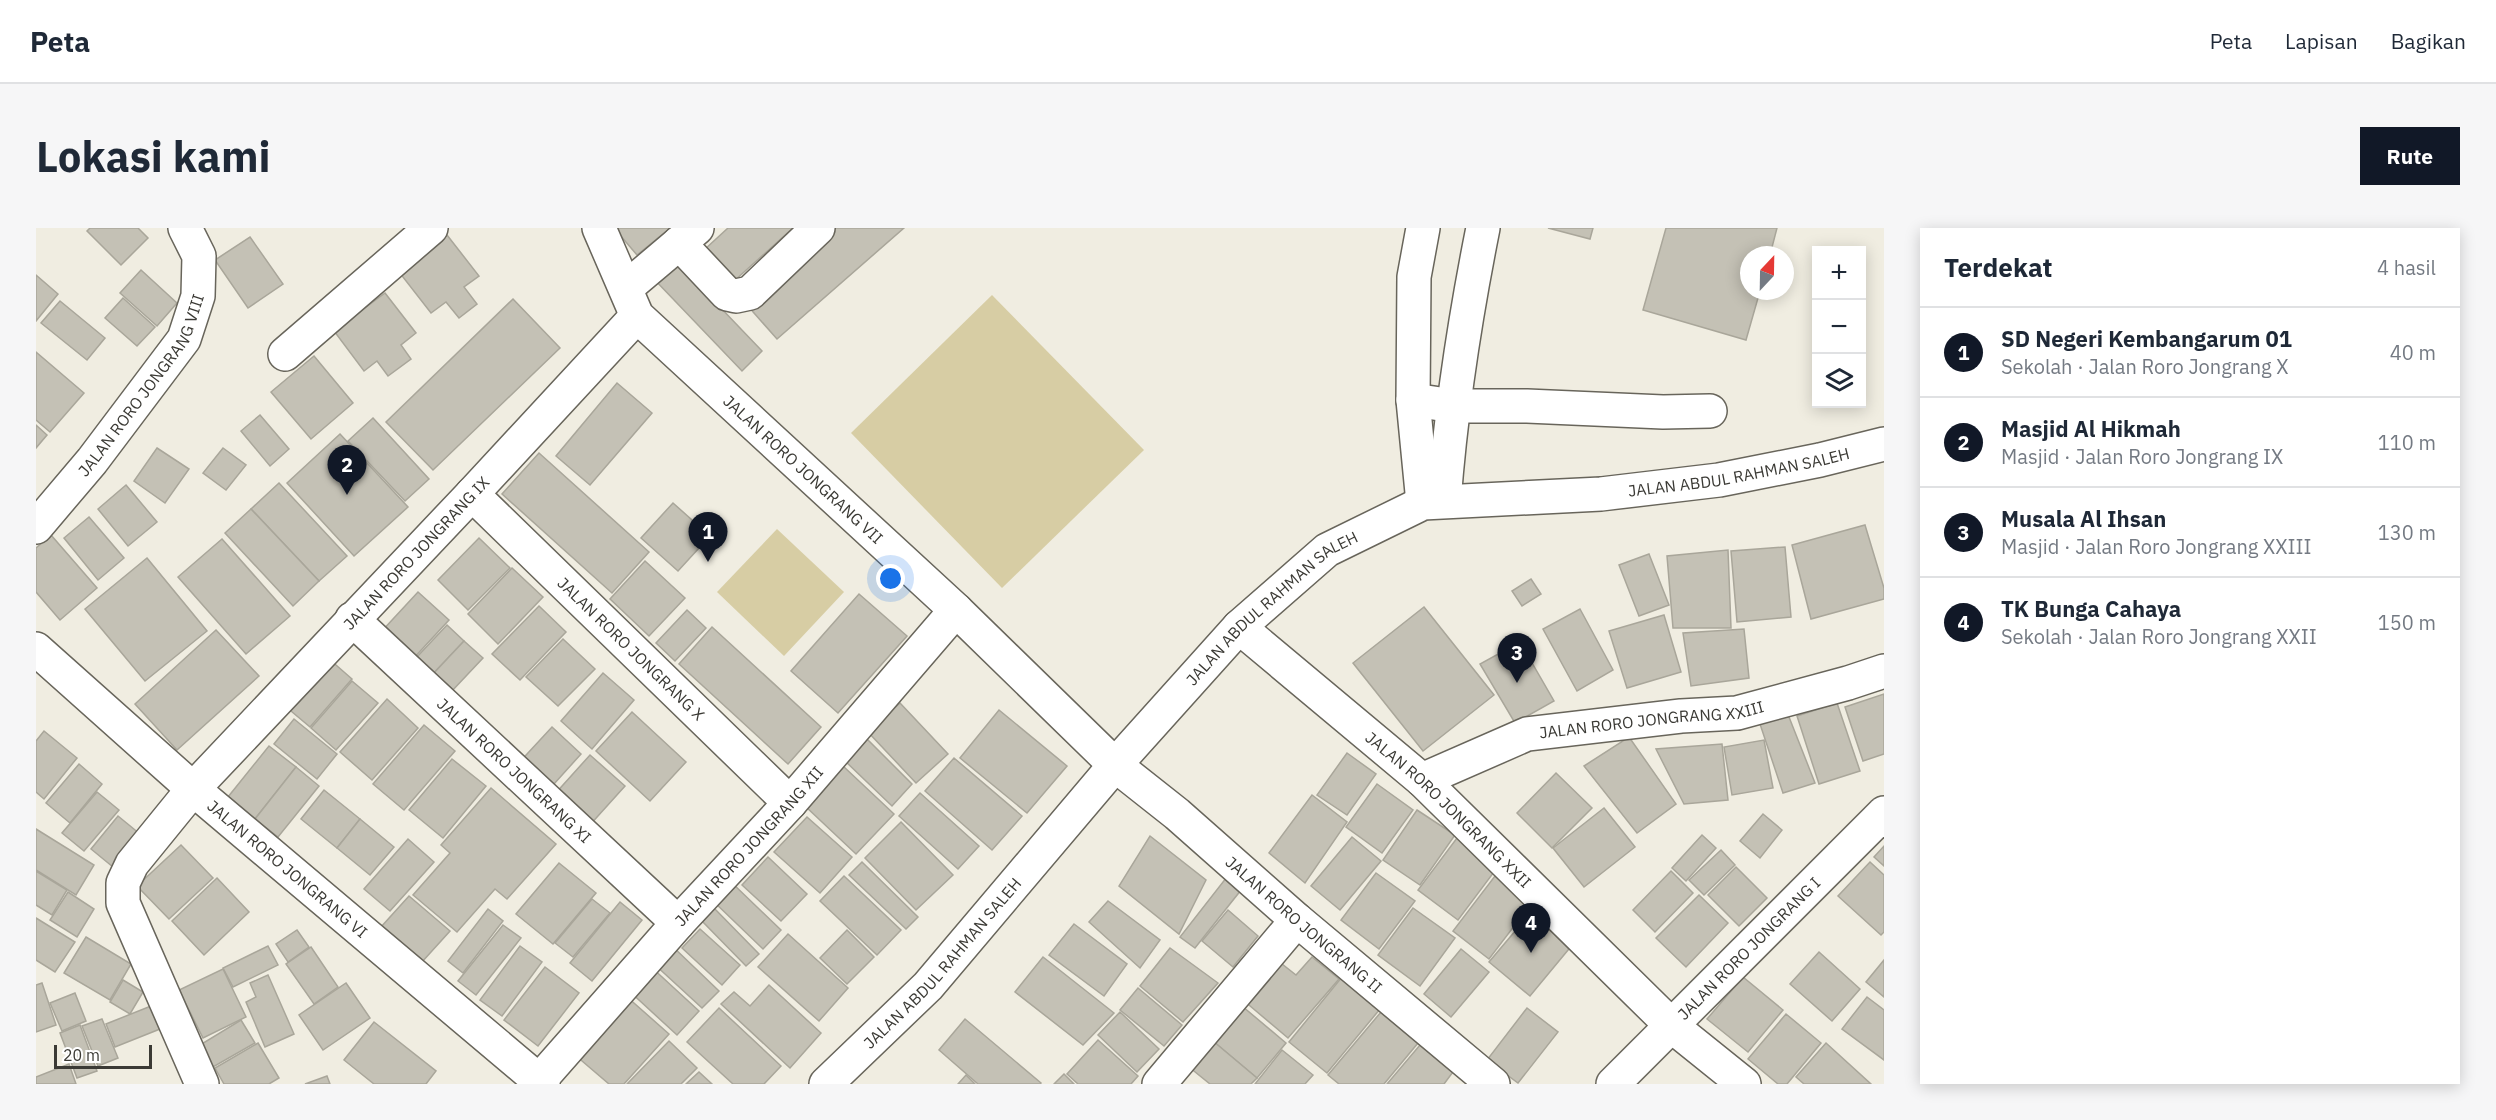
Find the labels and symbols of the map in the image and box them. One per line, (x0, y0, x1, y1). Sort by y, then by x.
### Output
north arrow (1740, 246, 1794, 300)
street label: JALAN RORO JONGRANG VIII (74, 291, 208, 480)
street label: JALAN RORO JONGRANG VII (719, 391, 887, 548)
street label: JALAN ABDUL RAHMAN SALEH (1627, 443, 1852, 501)
pin: 2 (328, 446, 366, 495)
street label: JALAN RORO JONGRANG IX (339, 472, 493, 634)
pin: 1 (688, 512, 728, 562)
street label: JALAN ABDUL RAHMAN SALEH (1182, 527, 1361, 689)
your location (876, 564, 905, 593)
street label: JALAN RORO JONGRANG X (554, 573, 709, 725)
pin: 3 (1498, 634, 1536, 683)
street label: JALAN RORO JONGRANG XI (433, 694, 596, 847)
street label: JALAN RORO JONGRANG XXIII (1538, 696, 1766, 743)
street label: JALAN RORO JONGRANG XXII (1362, 727, 1535, 892)
street label: JALAN RORO JONGRANG XII (670, 762, 827, 930)
street label: JALAN RORO JONGRANG VI (203, 795, 372, 942)
street label: JALAN RORO JONGRANG II (1221, 852, 1386, 997)
street label: JALAN RORO JONGRANG I (1673, 873, 1824, 1024)
street label: JALAN ABDUL RAHMAN SALEH (859, 874, 1025, 1053)
pin: 4 (1512, 904, 1550, 953)
scale bar (54, 1042, 152, 1070)

